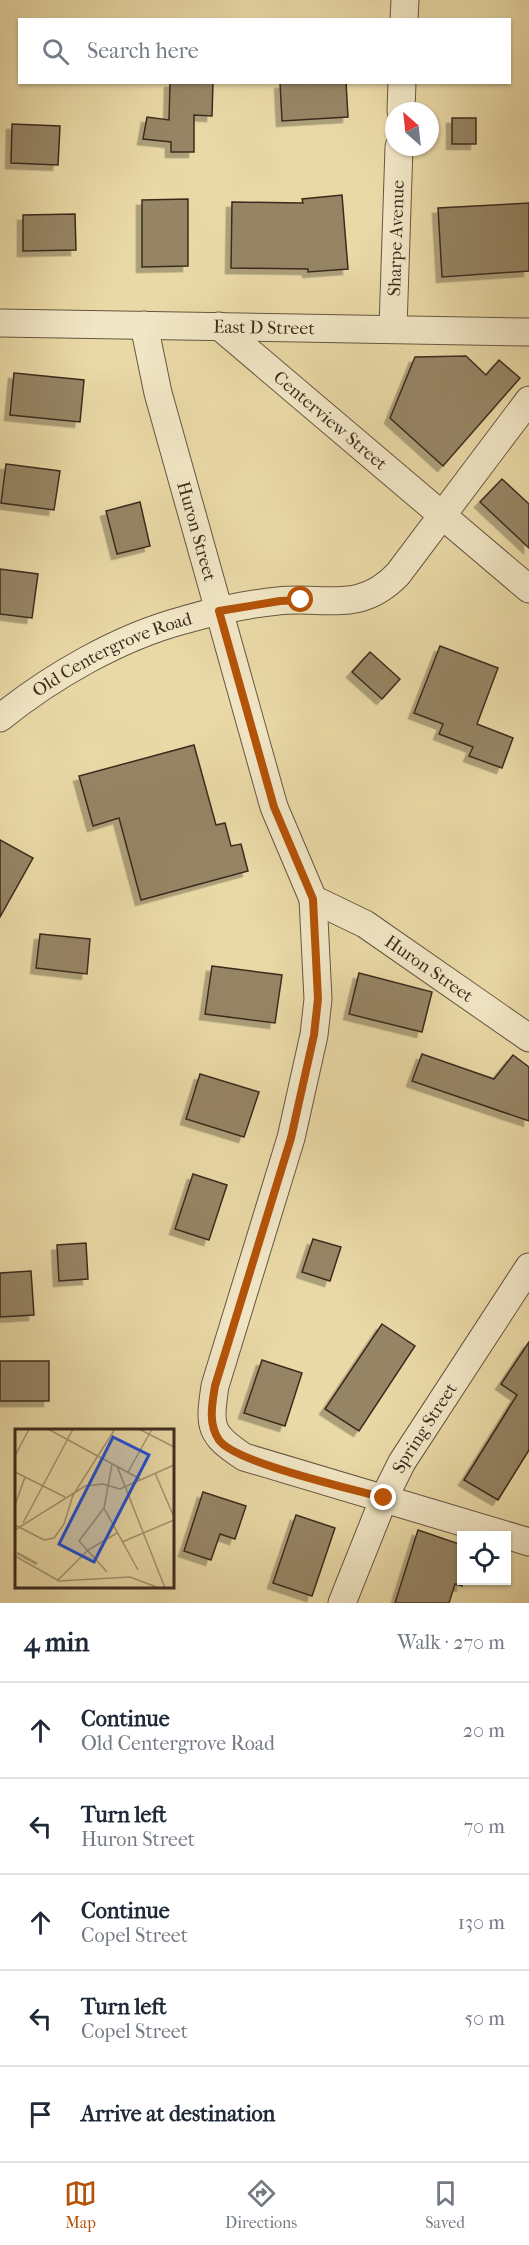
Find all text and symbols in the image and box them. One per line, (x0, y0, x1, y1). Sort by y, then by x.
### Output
search box (18, 18, 511, 84)
icon: search (39, 35, 72, 68)
text: Search here (87, 38, 199, 64)
north arrow (385, 102, 439, 156)
street label: Sharpe Avenue (384, 179, 409, 297)
street label: East D Street (213, 317, 315, 339)
street label: Centerview Street (269, 367, 391, 475)
street label: Huron Street (172, 479, 220, 584)
route start (287, 586, 313, 612)
street label: Old Centergrove Road (29, 608, 194, 702)
street label: Huron Street (381, 931, 477, 1007)
street label: Spring Street (388, 1379, 462, 1477)
inset map (15, 1429, 174, 1588)
route end (370, 1484, 396, 1510)
map controls (457, 1531, 511, 1585)
button: locate (457, 1531, 511, 1585)
text: 4 min (24, 1627, 89, 1658)
text: Walk · 270 m (397, 1631, 505, 1654)
text: Continue (81, 1706, 170, 1732)
icon: ahead (24, 1714, 57, 1747)
text: 20 m (463, 1719, 505, 1742)
text: Old Centergrove Road (81, 1732, 275, 1755)
text: Turn left (81, 1802, 167, 1828)
icon: left (24, 1810, 57, 1843)
text: 70 m (463, 1815, 505, 1838)
text: Huron Street (81, 1828, 195, 1851)
text: Continue (81, 1898, 170, 1924)
icon: ahead (24, 1906, 57, 1939)
text: 130 m (458, 1911, 505, 1934)
text: Copel Street (81, 1924, 188, 1947)
text: Turn left (81, 1994, 167, 2020)
icon: left (24, 2002, 57, 2035)
text: 50 m (464, 2007, 505, 2030)
text: Copel Street (81, 2020, 188, 2043)
icon: arrive (24, 2098, 57, 2131)
text: Arrive at destination (81, 2101, 275, 2127)
tab: Map (64, 2177, 97, 2232)
tab: Directions (225, 2177, 297, 2232)
tab: Saved (425, 2177, 465, 2232)

